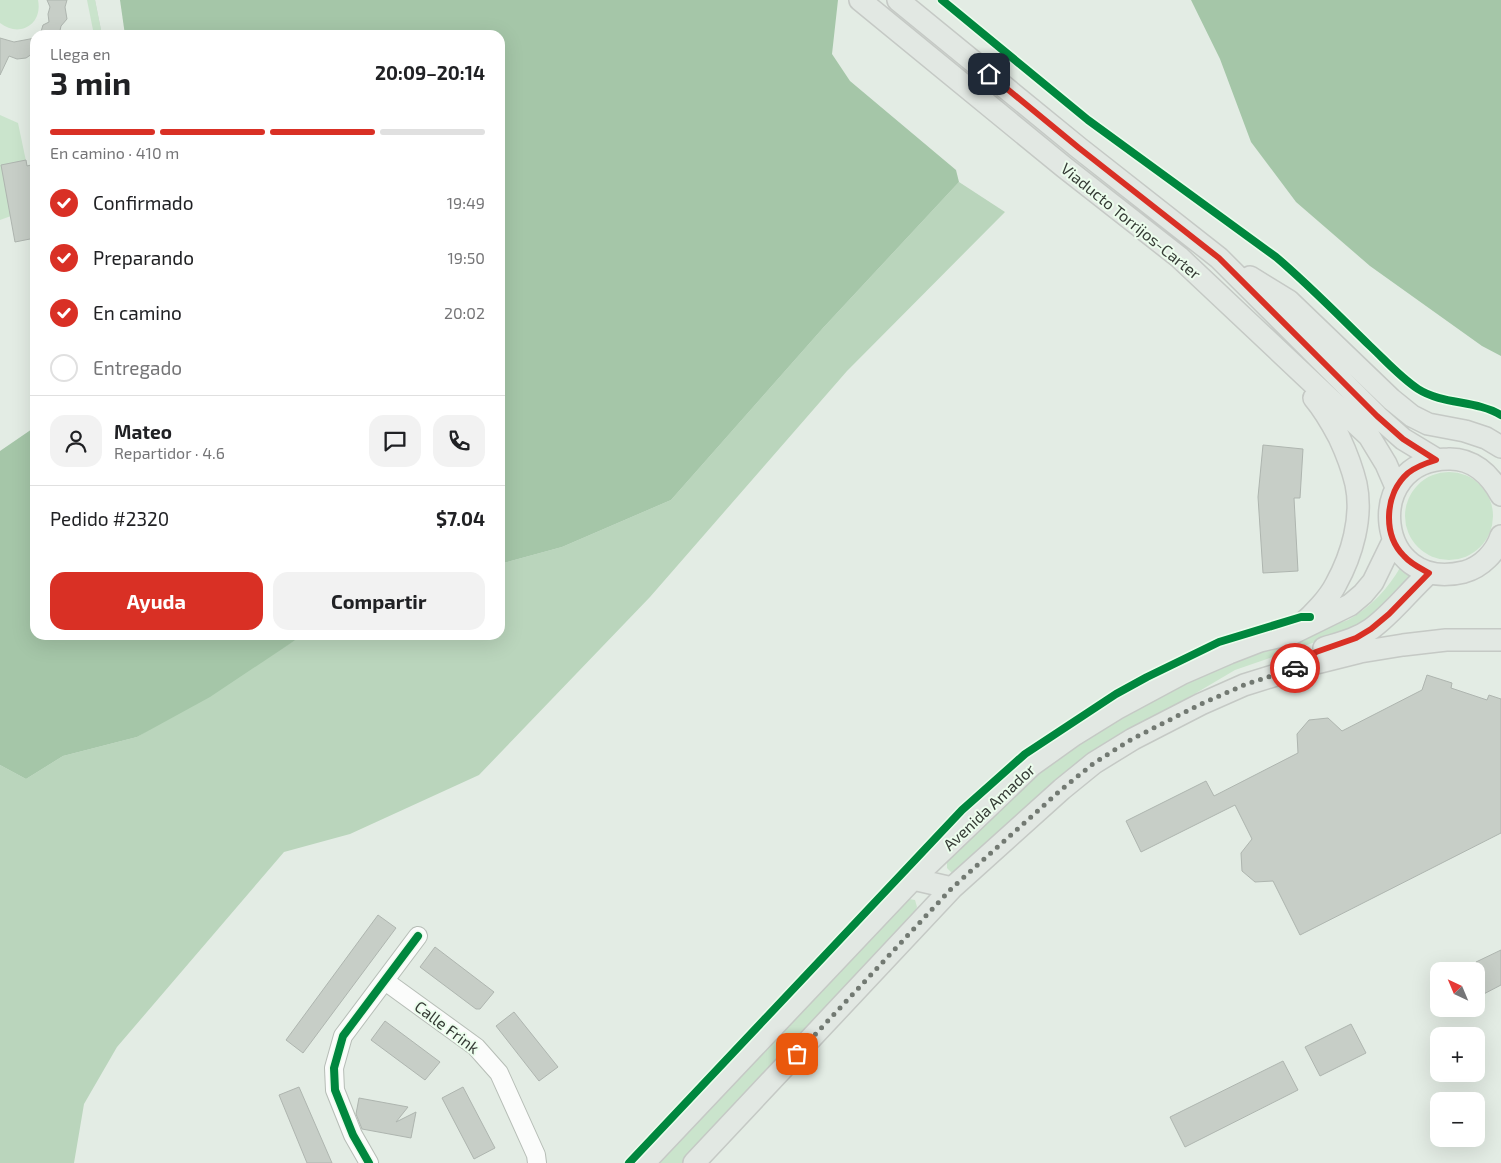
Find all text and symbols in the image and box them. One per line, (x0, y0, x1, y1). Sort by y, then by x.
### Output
text: Llega en (50, 44, 111, 63)
pin (968, 53, 1010, 95)
icon: home (975, 60, 1003, 88)
text: 20:09–20:14 (375, 61, 485, 84)
text: 3 min (50, 63, 131, 101)
text: En camino · 410 m (50, 143, 179, 162)
street label: Viaducto Torrijos-Carter (1057, 158, 1205, 284)
icon: check (50, 189, 78, 217)
text: Confirmado (93, 191, 194, 214)
text: 19:49 (447, 193, 485, 212)
icon: check (50, 244, 78, 272)
text: Preparando (93, 246, 194, 269)
text: 19:50 (447, 248, 485, 267)
icon: check (50, 299, 78, 327)
text: En camino (93, 301, 182, 324)
text: 20:02 (444, 303, 485, 322)
text: Entregado (93, 356, 182, 379)
button: person (50, 415, 102, 467)
button: chat (369, 415, 421, 467)
button: phone (433, 415, 485, 467)
text: Mateo (114, 420, 172, 443)
text: Repartidor · 4.6 (114, 443, 225, 462)
text: Pedido #2320 (50, 507, 169, 530)
text: $7.04 (436, 507, 485, 530)
button: Ayuda (50, 572, 263, 630)
button: Compartir (273, 572, 485, 630)
courier (1270, 643, 1320, 693)
icon: car (1281, 654, 1309, 682)
street label: Avenida Amador (939, 759, 1039, 854)
north arrow (1430, 962, 1485, 1018)
map controls (1430, 962, 1485, 1147)
street label: Calle Frink (411, 996, 483, 1057)
button: + (1430, 1027, 1485, 1082)
pin (776, 1033, 818, 1075)
icon: bag (783, 1040, 811, 1068)
button: − (1430, 1092, 1485, 1147)

